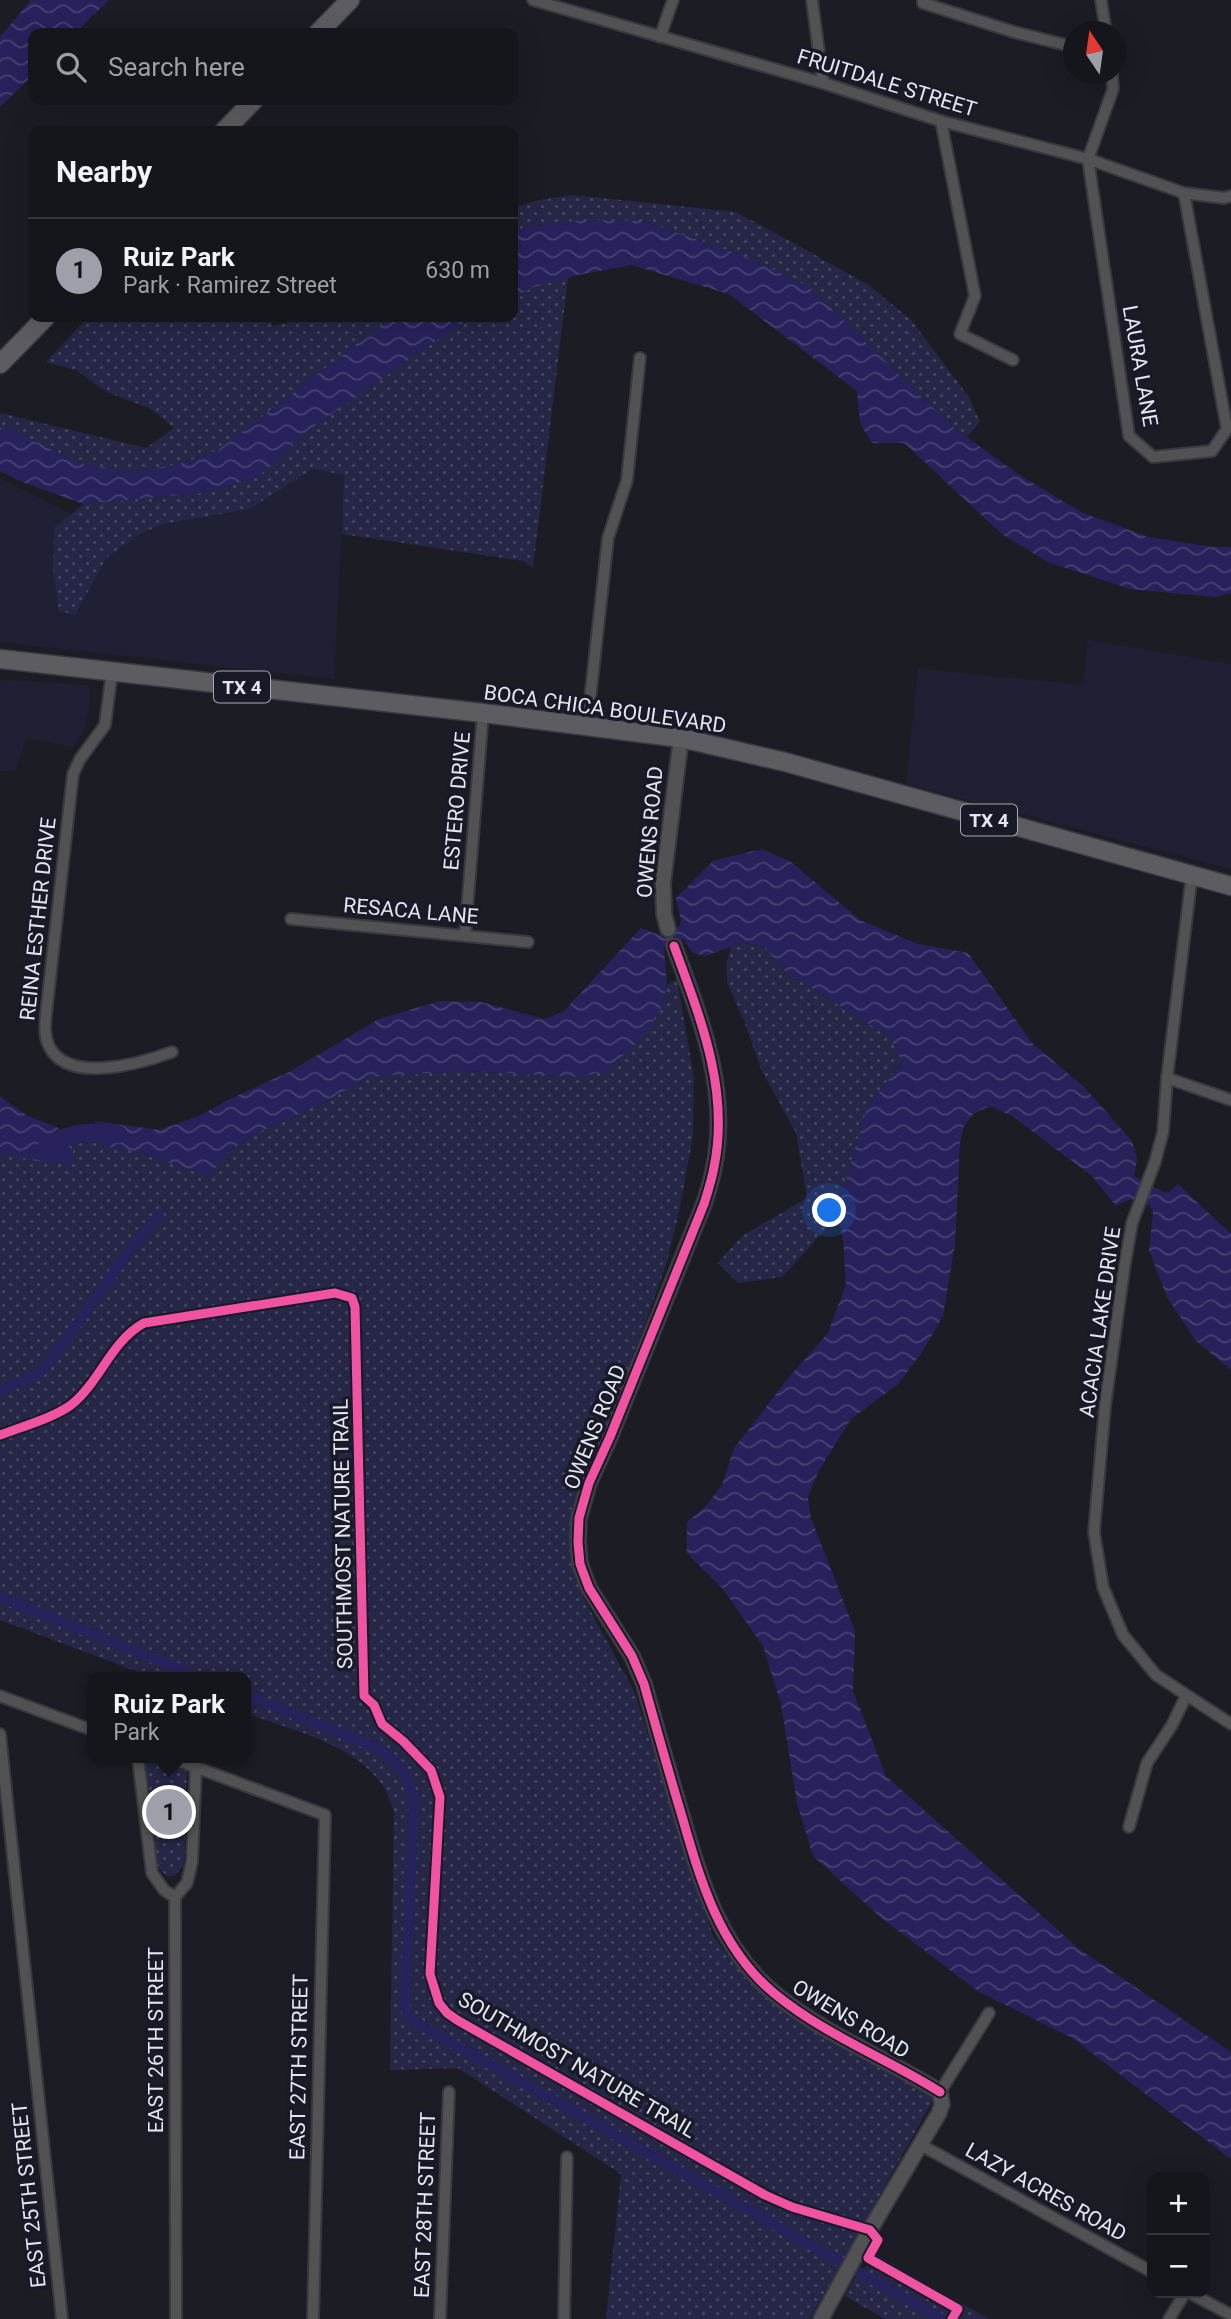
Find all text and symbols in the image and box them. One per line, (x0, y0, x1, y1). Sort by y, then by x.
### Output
north arrow (1063, 21, 1126, 84)
search box (28, 28, 518, 105)
street label: FRUITDALE STREET (794, 44, 980, 122)
icon: search (52, 48, 90, 86)
text: Search here (108, 52, 245, 82)
text: Nearby (56, 154, 152, 189)
text: Ruiz Park (123, 242, 235, 272)
text: 1 (72, 257, 86, 284)
text: 630 m (425, 257, 490, 284)
text: Park · Ramirez Street (123, 272, 337, 299)
street label: LAURA LANE (1118, 304, 1162, 429)
road number: TX 4 (214, 672, 270, 702)
street label: BOCA CHICA BOULEVARD (482, 680, 728, 738)
street label: ESTERO DRIVE (439, 731, 475, 871)
street label: OWENS ROAD (632, 765, 668, 899)
road number: TX 4 (961, 804, 1017, 835)
street label: REINA ESTHER DRIVE (15, 816, 61, 1022)
street label: RESACA LANE (342, 893, 480, 929)
your location (812, 1193, 846, 1227)
street label: ACACIA LAKE DRIVE (1075, 1225, 1125, 1419)
street label: OWENS ROAD (559, 1361, 631, 1493)
street label: SOUTHMOST NATURE TRAIL (329, 1399, 357, 1669)
popup (87, 1672, 251, 1763)
text: Ruiz Park (113, 1689, 225, 1719)
text: Park (113, 1719, 159, 1746)
pin: 1 (146, 1786, 192, 1838)
street label: EAST 26TH STREET (144, 1946, 168, 2133)
street label: EAST 27TH STREET (285, 1973, 313, 2160)
street label: OWENS ROAD (788, 1975, 914, 2063)
street label: SOUTHMOST NATURE TRAIL (454, 1987, 700, 2143)
street label: EAST 25TH STREET (7, 2101, 51, 2289)
street label: EAST 28TH STREET (410, 2111, 440, 2299)
street label: LAZY ACRES ROAD (961, 2138, 1131, 2246)
map controls (1147, 2172, 1210, 2298)
button: + (1147, 2172, 1210, 2235)
button: − (1147, 2235, 1210, 2298)

